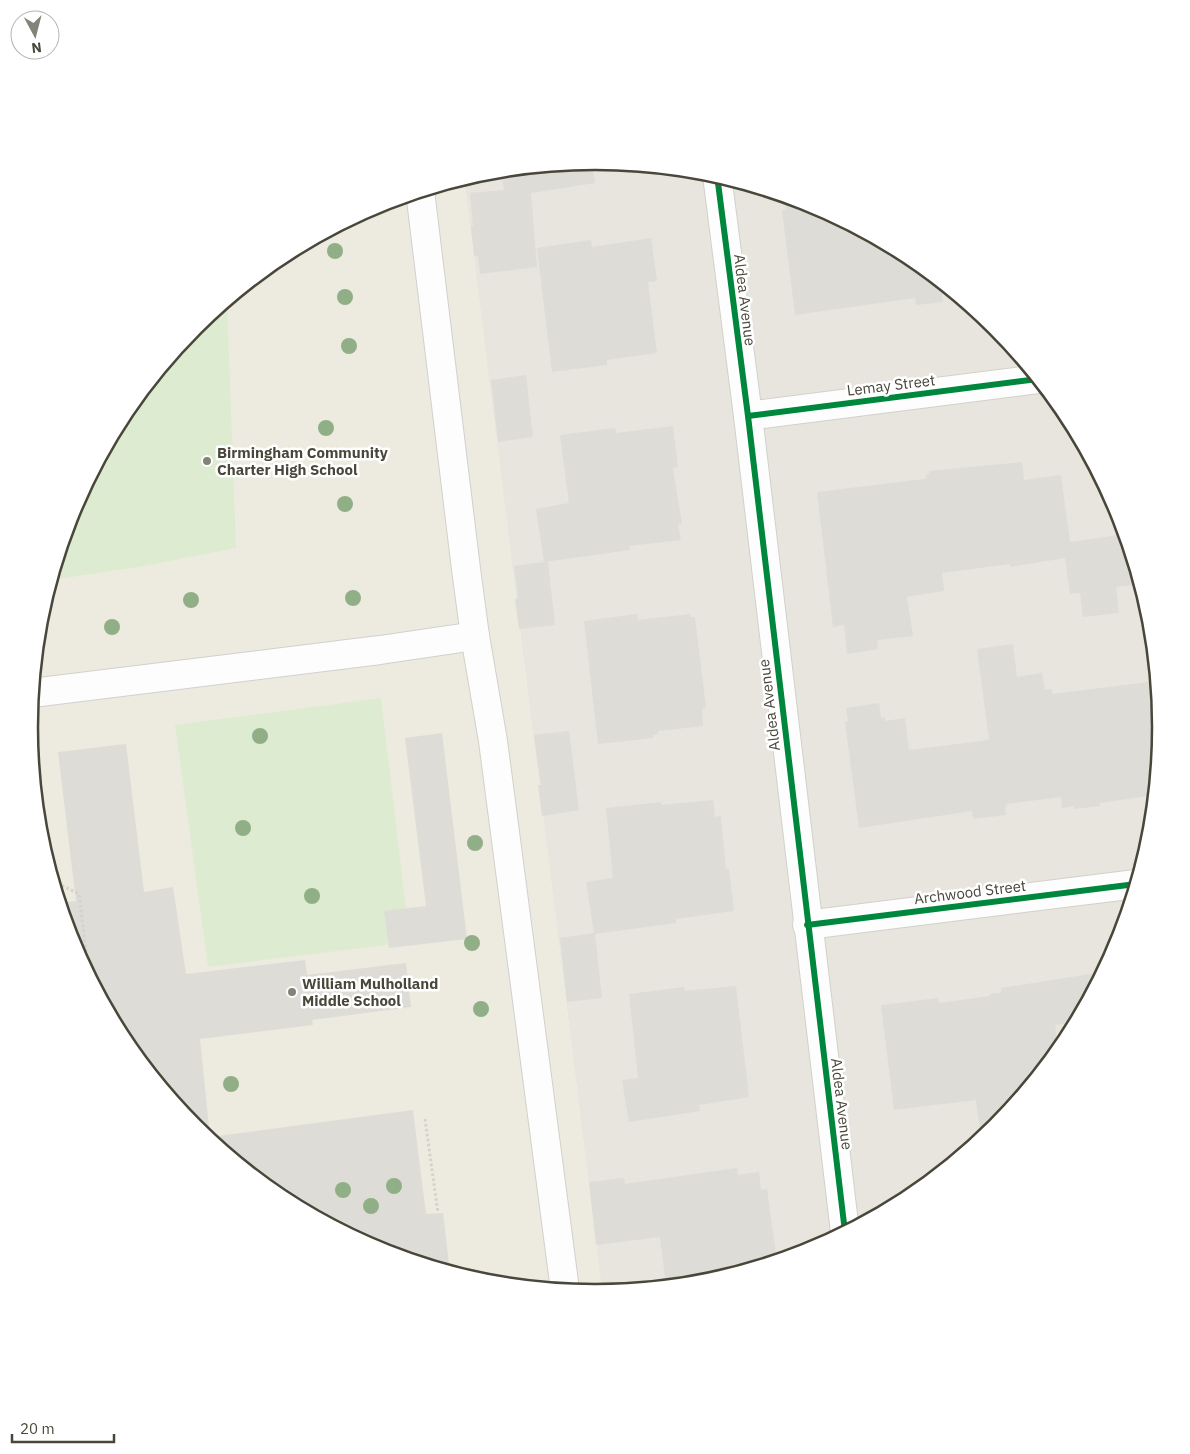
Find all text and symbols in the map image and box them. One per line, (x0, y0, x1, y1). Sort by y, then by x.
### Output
north arrow (10, 10, 60, 60)
text: N (30, 38, 43, 57)
street label: Aldea Avenue (730, 253, 760, 347)
street label: Lemay Street (846, 370, 936, 400)
place label: Birmingham Community Charter High School (217, 443, 388, 479)
marker: Birmingham Community Charter High School (201, 455, 213, 467)
street label: Aldea Avenue (754, 658, 784, 752)
street label: Archwood Street (913, 876, 1027, 908)
place label: William Mulholland Middle School (302, 974, 438, 1010)
marker: William Mulholland Middle School (286, 986, 298, 998)
street label: Aldea Avenue (827, 1057, 857, 1151)
scale bar (12, 1412, 115, 1444)
text: 20 m (20, 1419, 55, 1438)

